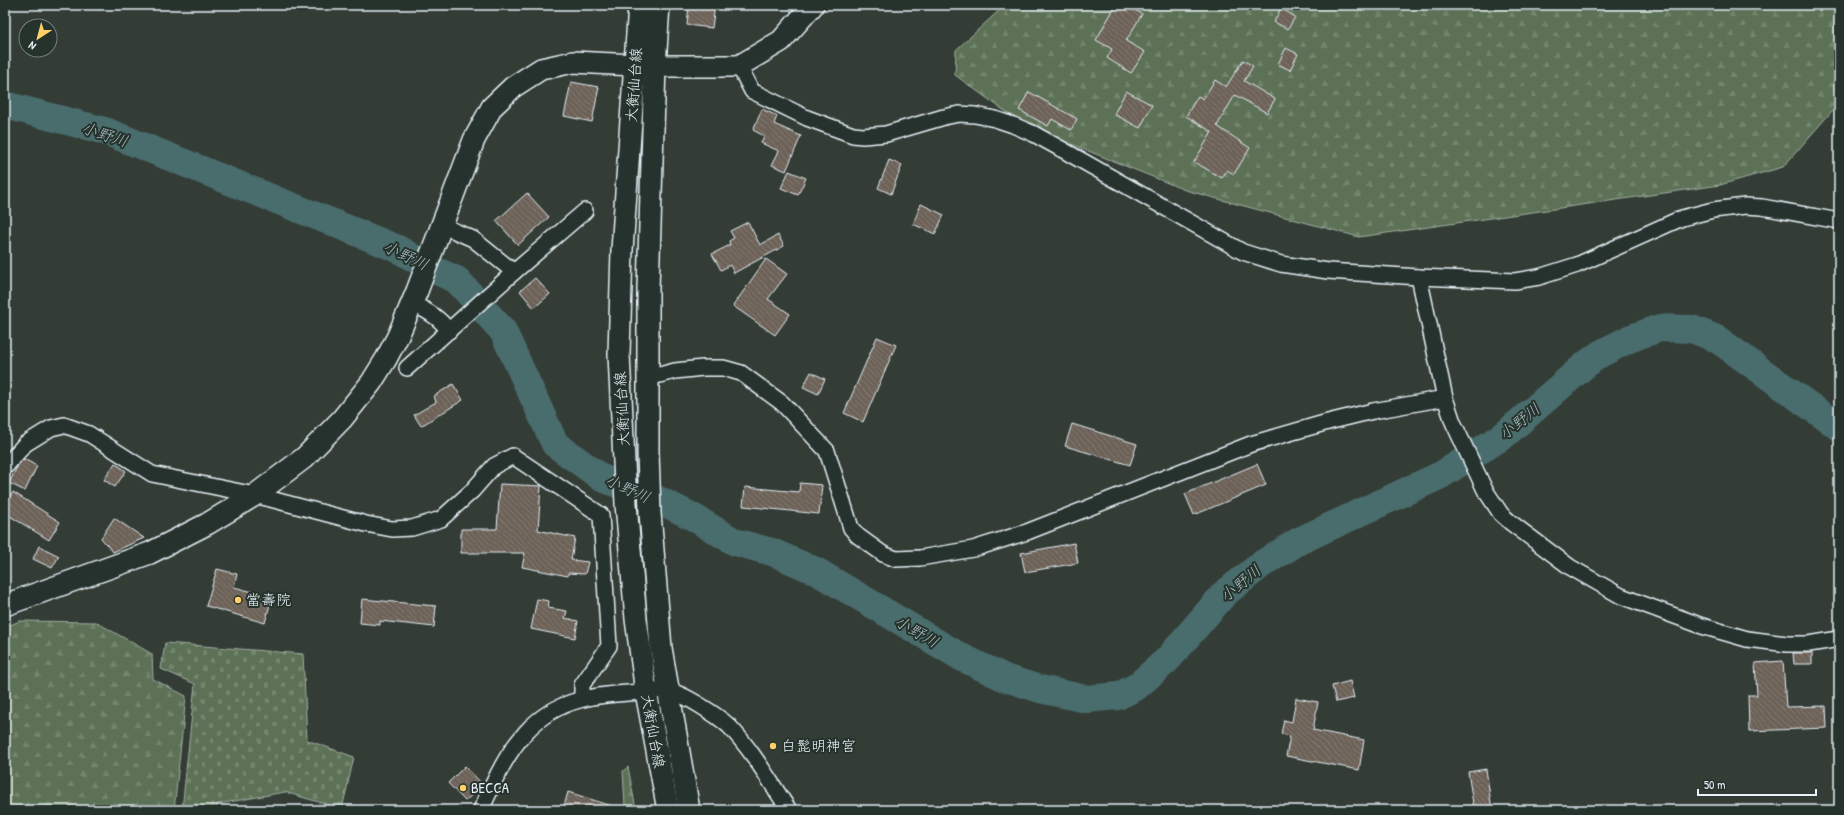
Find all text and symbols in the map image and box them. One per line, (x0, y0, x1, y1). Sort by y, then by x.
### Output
north arrow (18, 18, 58, 58)
text: N (26, 39, 39, 53)
street label: 大衡仙台線 (620, 47, 647, 123)
water label: 小野川 (79, 116, 131, 152)
water label: 小野川 (380, 235, 432, 275)
street label: 大衡仙台線 (609, 371, 634, 447)
water label: 小野川 (1493, 397, 1545, 445)
water label: 小野川 (602, 468, 654, 508)
water label: 小野川 (1215, 559, 1265, 607)
place label: 當壽院 (246, 589, 291, 610)
marker: 當壽院 (233, 595, 243, 605)
water label: 小野川 (891, 609, 943, 653)
street label: 大衡仙台線 (637, 692, 670, 770)
place label: 白髭明神宮 (781, 735, 856, 756)
marker: 白髭明神宮 (768, 741, 778, 751)
scale bar (1698, 771, 1816, 797)
text: 50 m (1704, 776, 1725, 793)
place label: BECCA (471, 777, 510, 798)
marker: BECCA (458, 783, 468, 793)

